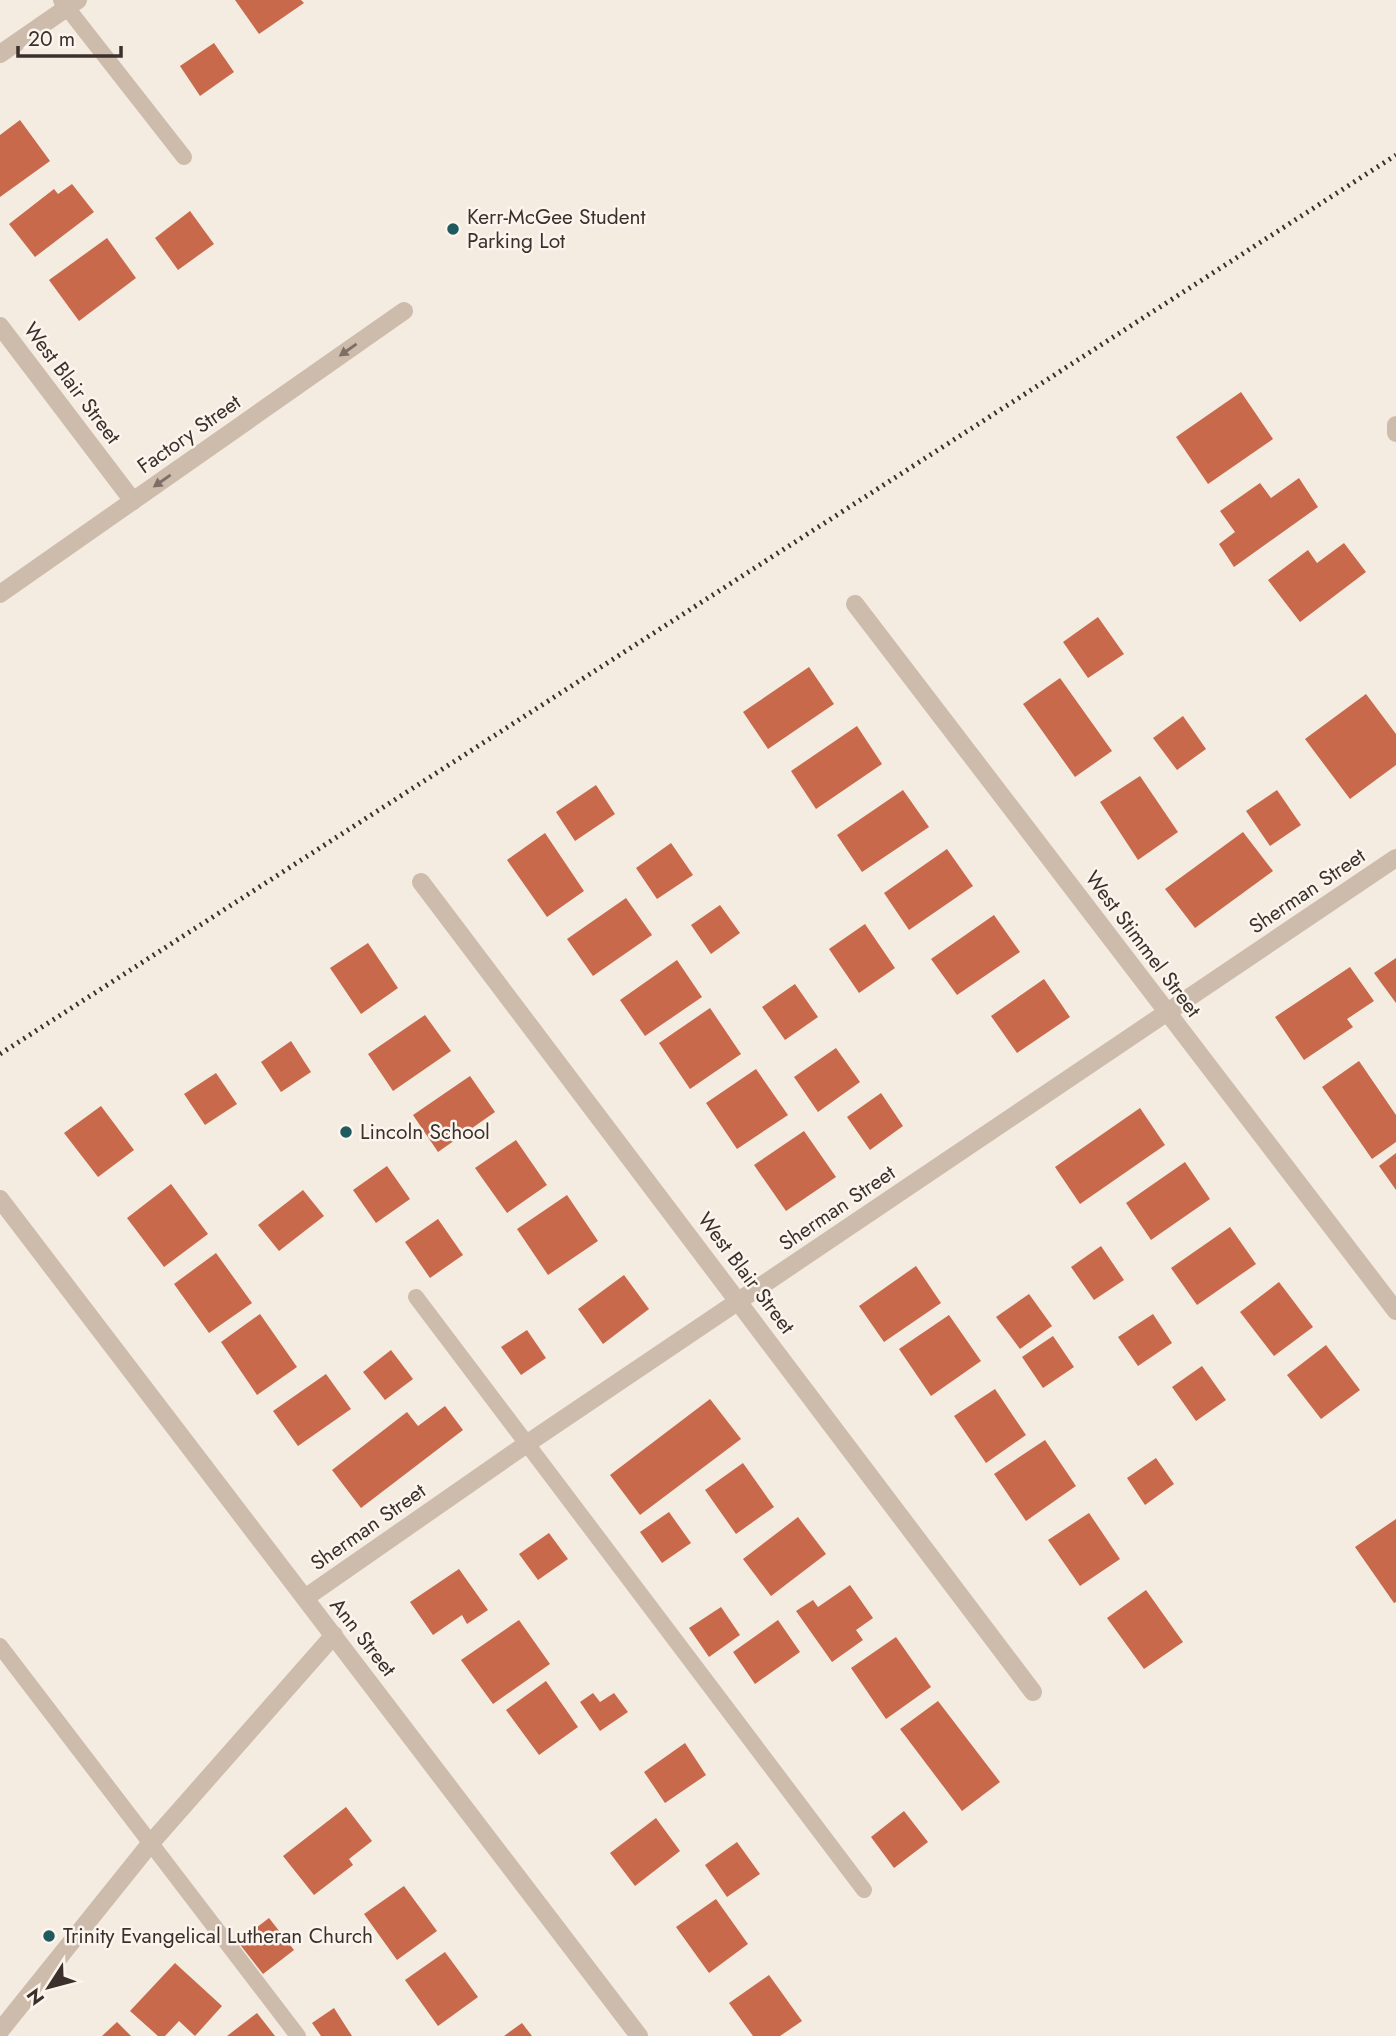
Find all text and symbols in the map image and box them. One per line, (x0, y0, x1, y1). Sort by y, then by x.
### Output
scale bar (18, 14, 121, 58)
text: 20 m (28, 24, 75, 54)
place label: Kerr-McGee Student Parking Lot (467, 202, 646, 256)
marker: Kerr-McGee Student Parking Lot (445, 221, 461, 237)
street label: West Blair Street (16, 316, 128, 450)
one-way arrow (339, 343, 357, 357)
street label: Factory Street (131, 387, 247, 481)
one-way arrow (153, 474, 171, 488)
street label: Sherman Street (1243, 841, 1371, 941)
street label: West Stimmel Street (1078, 864, 1208, 1024)
place label: Lincoln School (360, 1117, 490, 1147)
marker: Lincoln School (338, 1124, 354, 1140)
street label: Sherman Street (773, 1158, 901, 1258)
street label: West Blair Street (690, 1206, 802, 1340)
street label: Sherman Street (304, 1476, 432, 1578)
street label: Ann Street (323, 1591, 403, 1683)
place label: Trinity Evangelical Lutheran Church (63, 1921, 373, 1951)
marker: Trinity Evangelical Lutheran Church (41, 1928, 57, 1944)
north arrow (14, 1952, 84, 2022)
text: N (20, 1983, 51, 2011)

